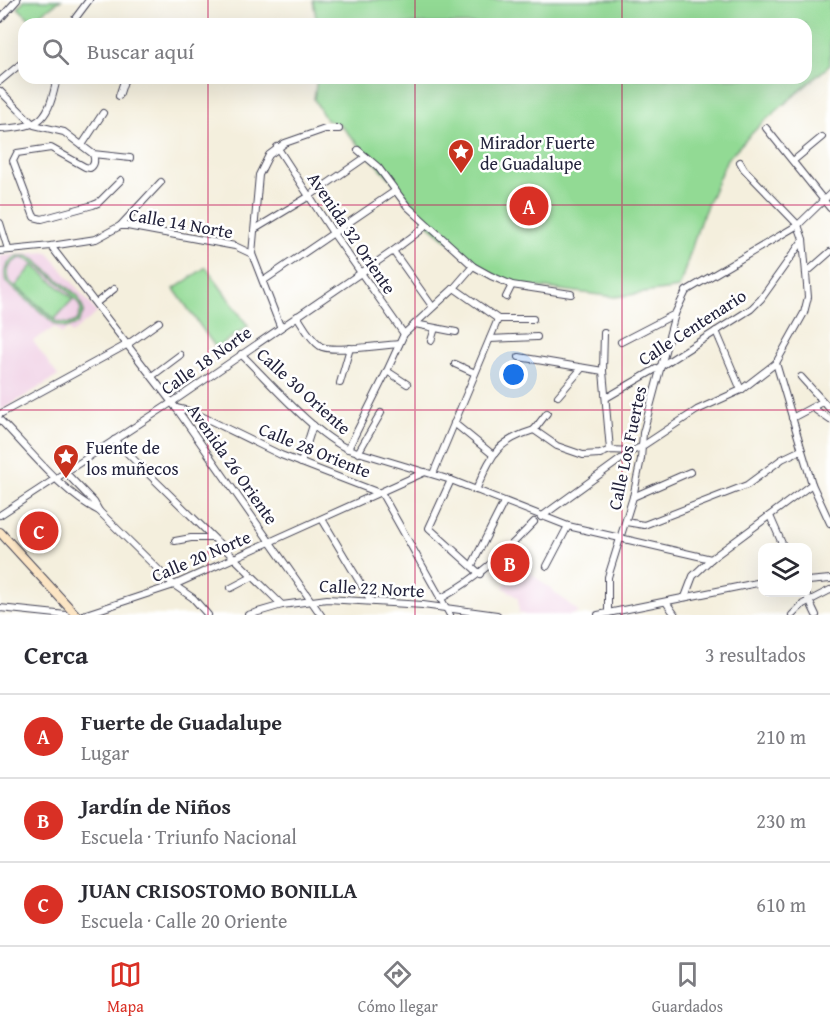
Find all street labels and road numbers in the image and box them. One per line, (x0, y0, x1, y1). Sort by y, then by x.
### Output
street label: Avenida 32 Oriente (301, 166, 403, 300)
street label: Calle 14 Norte (127, 201, 235, 245)
street label: Calle Centenario (633, 282, 751, 372)
street label: Calle 18 Norte (155, 319, 257, 401)
street label: Calle 30 Oriente (251, 341, 357, 441)
street label: Calle Los Fuertes (601, 383, 653, 513)
street label: Avenida 26 Oriente (181, 398, 285, 530)
street label: Calle 28 Oriente (255, 415, 375, 485)
street label: Calle 20 Norte (147, 523, 255, 589)
street label: Calle 22 Norte (319, 572, 425, 604)

